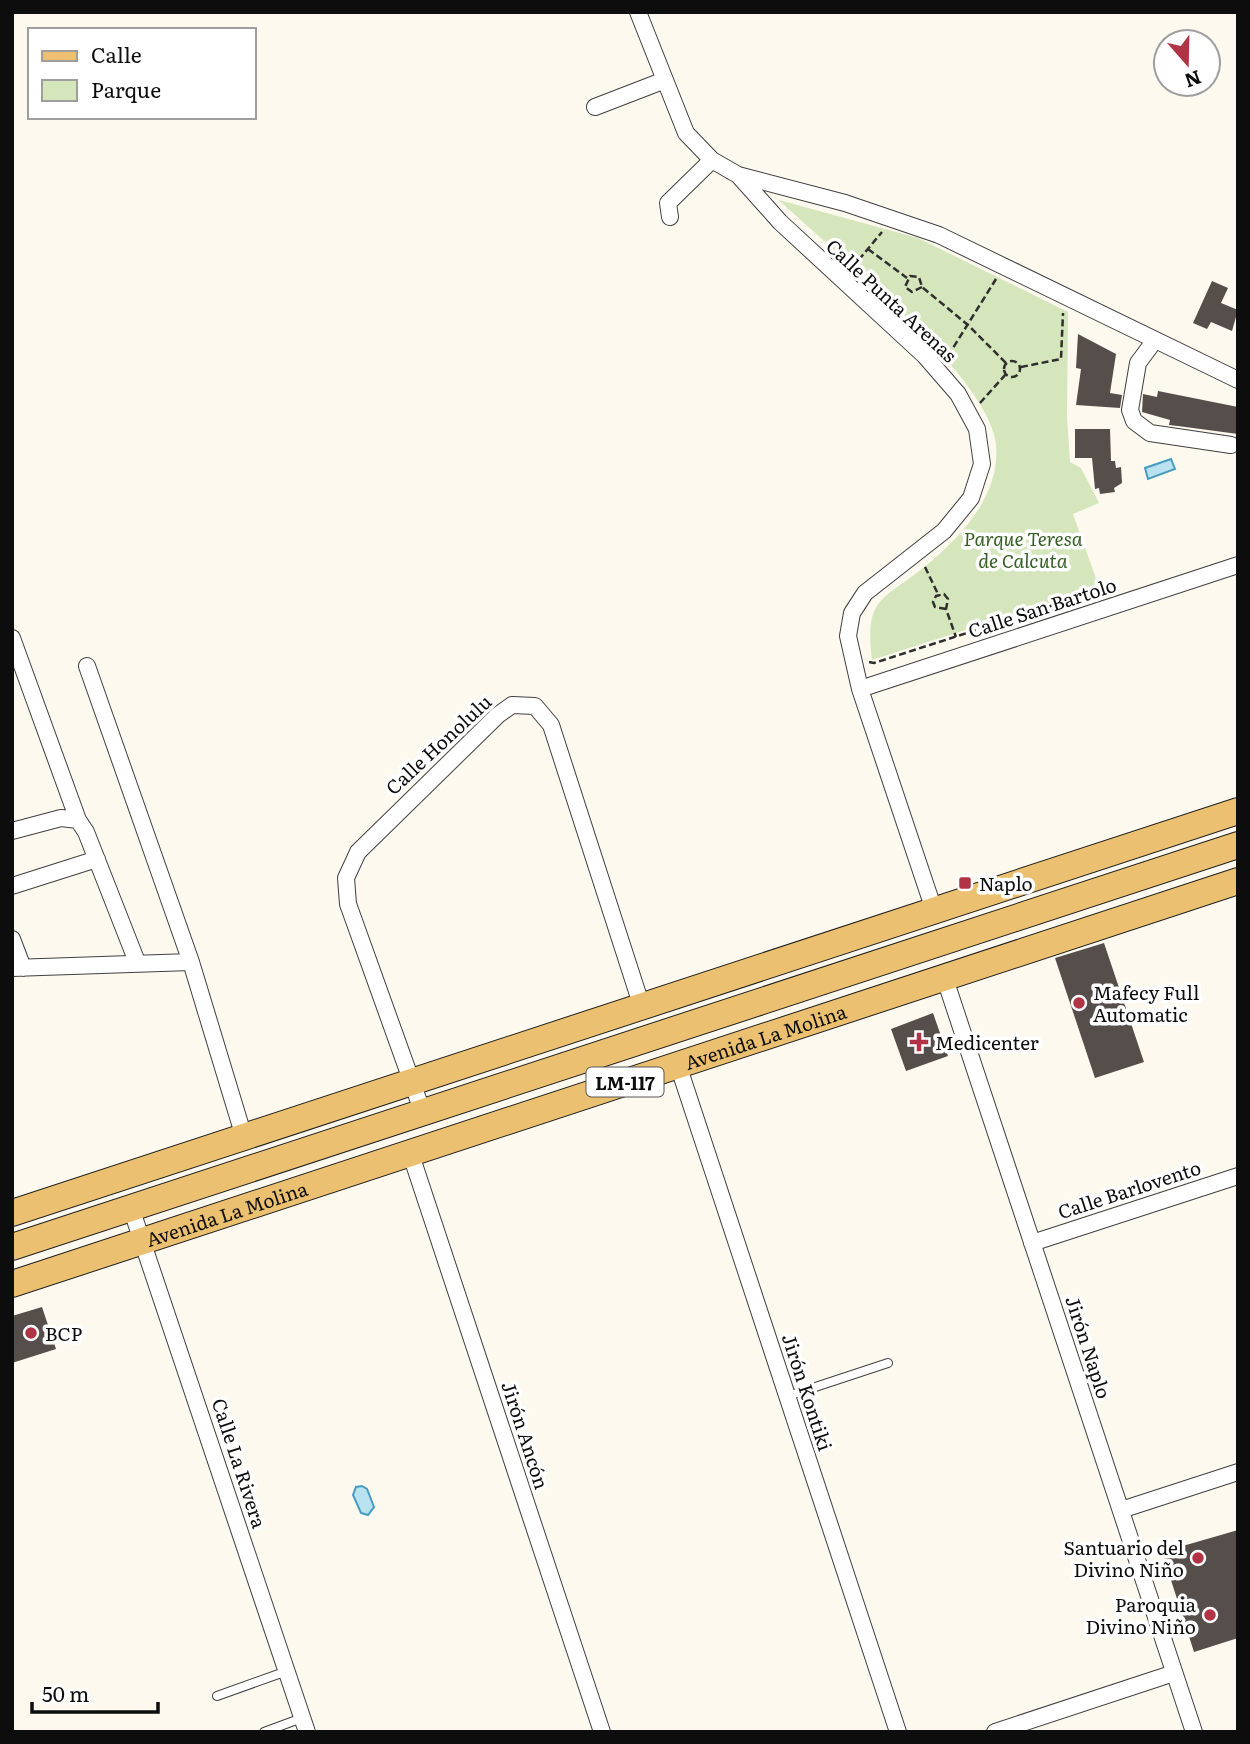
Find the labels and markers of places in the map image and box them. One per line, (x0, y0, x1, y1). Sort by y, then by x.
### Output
place label: Naplo (979, 869, 1033, 897)
marker: Naplo (957, 875, 973, 891)
place label: Mafecy Full Automatic (1093, 978, 1199, 1028)
marker: Mafecy Full Automatic (1071, 995, 1087, 1011)
place label: Medicenter (935, 1028, 1039, 1056)
marker: Medicenter (909, 1032, 929, 1052)
place label: BCP (45, 1319, 82, 1347)
marker: BCP (23, 1325, 39, 1341)
place label: Santuario del Divino Niño (1064, 1533, 1184, 1583)
marker: Santuario del Divino Niño (1190, 1550, 1206, 1566)
place label: Paroquia Divino Niño (1086, 1590, 1197, 1640)
marker: Paroquia Divino Niño (1202, 1607, 1218, 1623)

